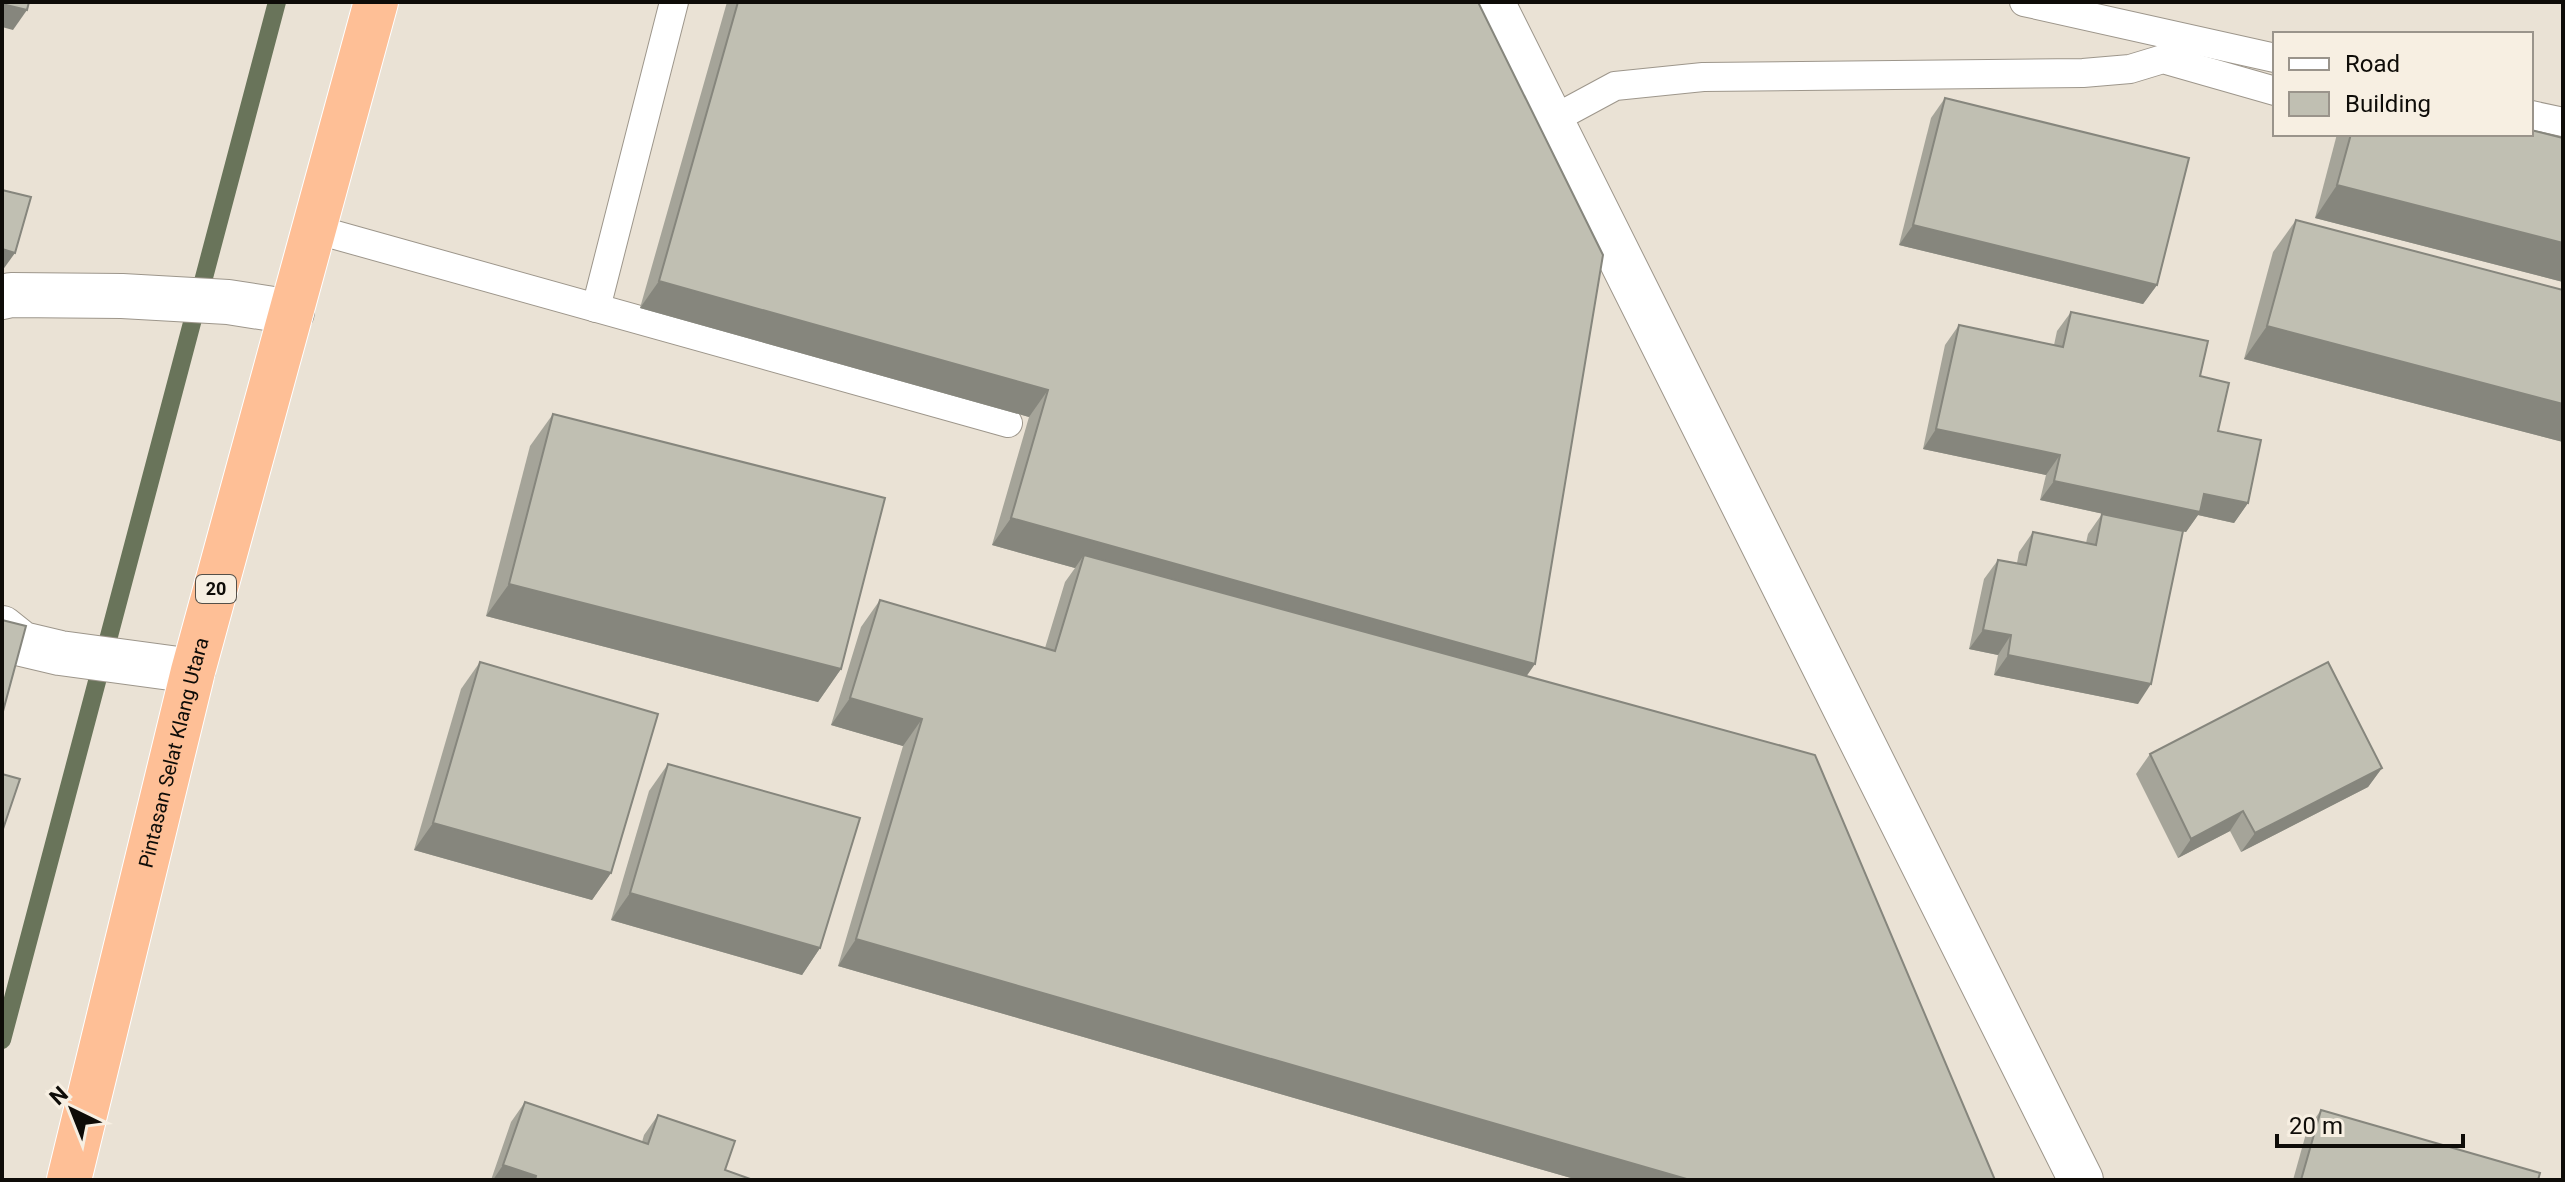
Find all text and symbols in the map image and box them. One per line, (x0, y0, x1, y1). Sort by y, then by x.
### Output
legend (2273, 32, 2533, 136)
text: Road (2345, 50, 2400, 78)
text: Building (2345, 90, 2431, 118)
road number: 20 (196, 575, 236, 603)
street label: Pintasan Selat Klang Utara (134, 635, 214, 870)
north arrow (32, 1070, 112, 1150)
text: N (44, 1081, 73, 1110)
scale bar (2277, 1098, 2463, 1148)
text: 20 m (2289, 1112, 2343, 1140)

